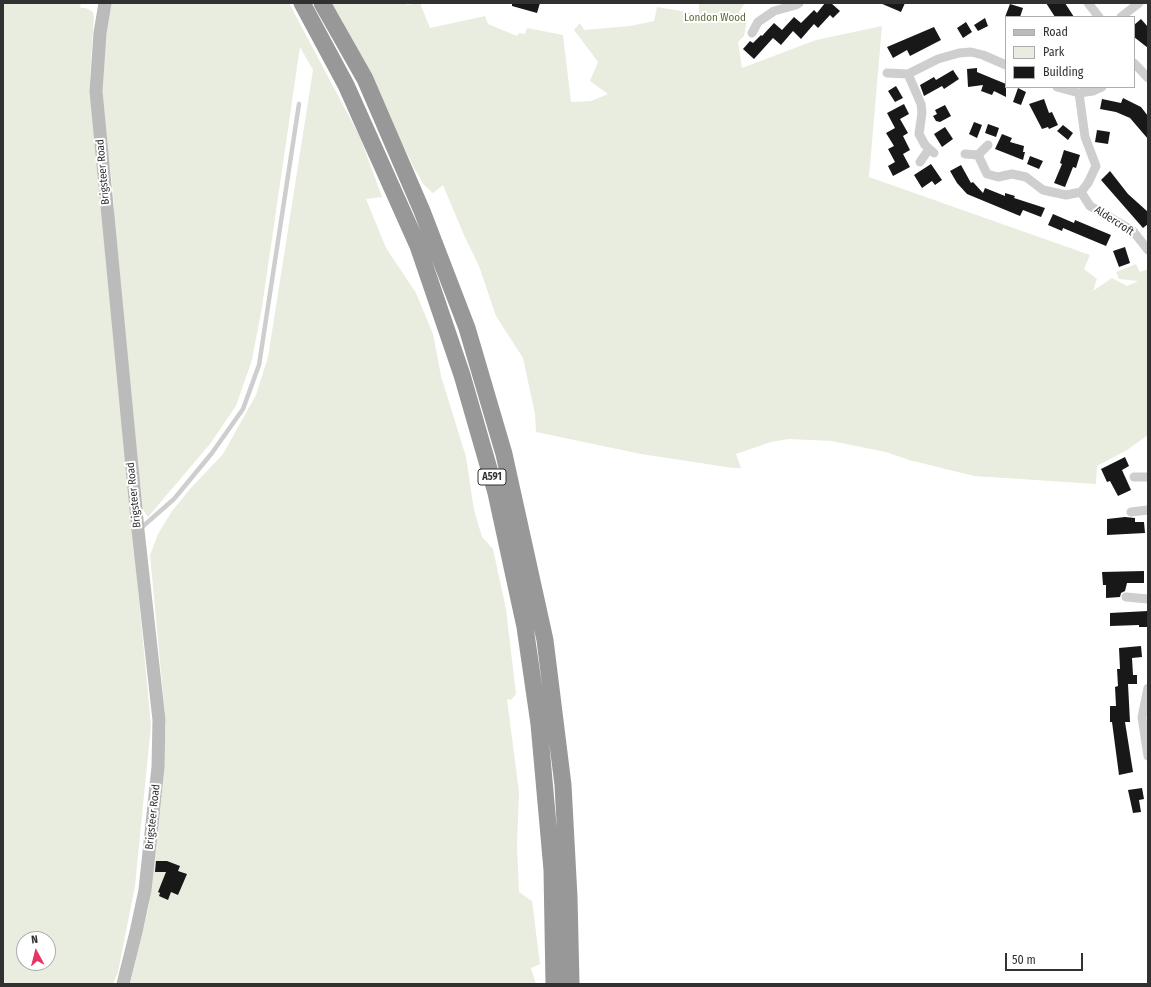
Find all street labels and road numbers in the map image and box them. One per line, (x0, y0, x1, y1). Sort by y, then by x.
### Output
street label: Brigsteer Road (94, 139, 112, 205)
street label: Aldercroft (1092, 203, 1136, 239)
street label: Brigsteer Road (124, 462, 144, 528)
road number: A591 (478, 469, 506, 485)
street label: Brigsteer Road (143, 784, 163, 850)

